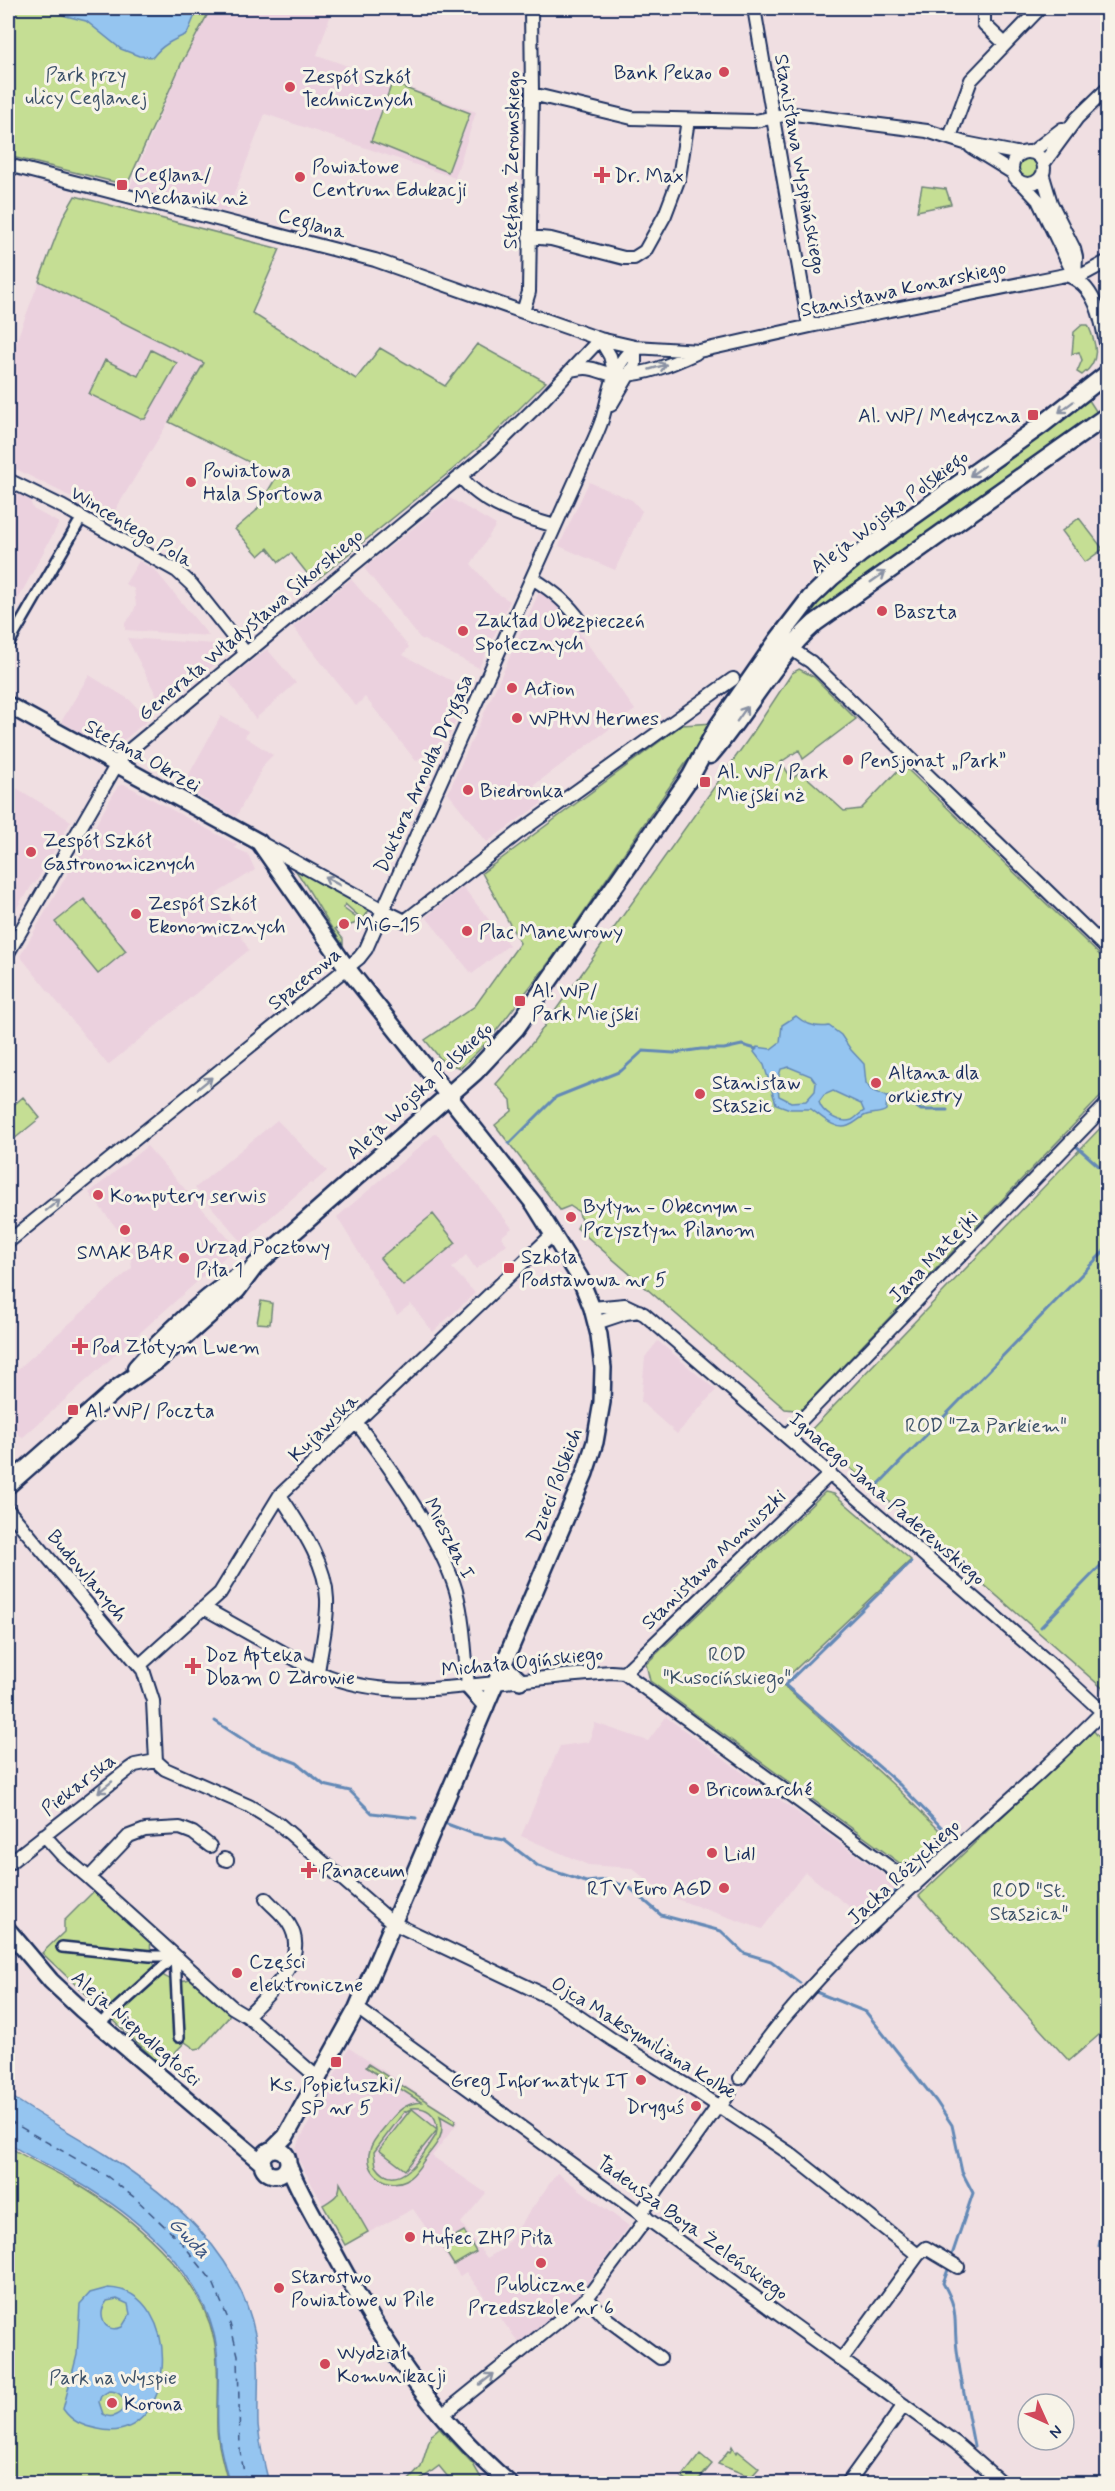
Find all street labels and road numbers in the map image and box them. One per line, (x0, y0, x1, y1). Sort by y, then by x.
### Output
street label: Stanisława Wyspiańskiego (766, 52, 832, 277)
street label: Stefana Żeromskiego (497, 70, 528, 250)
street label: Ceglana (274, 202, 349, 249)
street label: Stanisława Konarskiego (798, 254, 1009, 324)
street label: Aleja Wojska Polskiego (805, 444, 976, 582)
street label: Wincentego Pola (64, 480, 198, 576)
street label: Generała Władysława Sikorskiego (133, 523, 369, 728)
street label: Doktora Arnolda Drygasa (368, 670, 482, 878)
street label: Stefana Okrzei (79, 713, 205, 800)
street label: Spacerowa (263, 941, 347, 1017)
street label: Aleja Wojska Polskiego (341, 1016, 501, 1168)
street label: Jana Matejki (883, 1205, 985, 1309)
street label: Kujawska (283, 1387, 366, 1468)
street label: Ignacego Jana Paderewskiego (783, 1406, 991, 1592)
street label: Dzieci Polskich (521, 1424, 590, 1547)
street label: Stanisława Moniuszki (636, 1484, 792, 1636)
street label: Mieszka I (417, 1493, 481, 1584)
street label: Budowlanych (40, 1524, 133, 1628)
street label: Michała Ogińskiego (440, 1641, 605, 1685)
street label: Piekarska (36, 1748, 122, 1823)
street label: Jacka Różyckiego (842, 1813, 966, 1931)
street label: Aleja Niepodległości (65, 1965, 207, 2093)
street label: Ojca Maksymiliana Kolbe (546, 1970, 741, 2106)
street label: Tadeusza Boya Żeleńskiego (590, 2149, 794, 2308)

